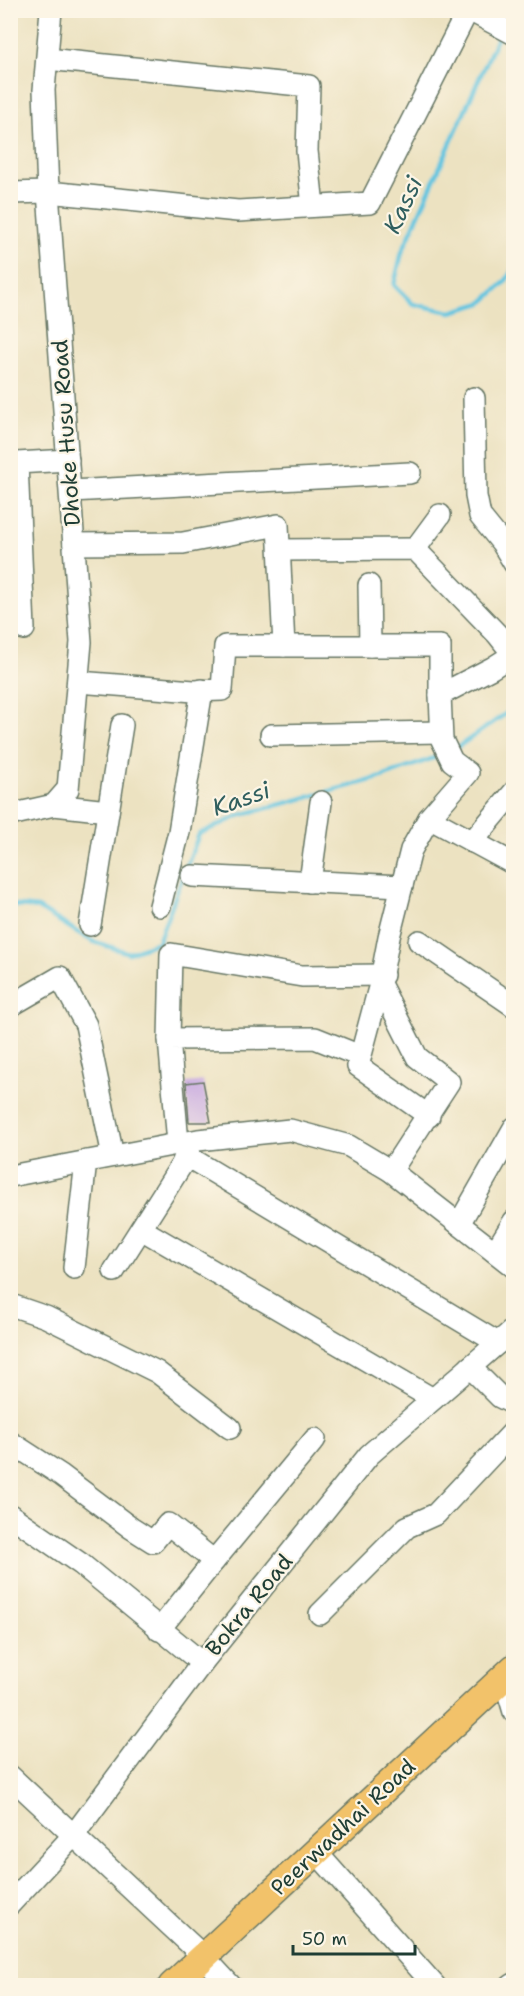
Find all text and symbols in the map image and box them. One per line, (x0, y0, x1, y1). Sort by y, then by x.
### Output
water label: Kassi (376, 170, 431, 239)
street label: Dhoke Husu Road (45, 339, 87, 527)
water label: Kassi (208, 774, 276, 824)
street label: Bokra Road (199, 1548, 299, 1662)
street label: Peerwadhai Road (264, 1752, 422, 1902)
scale bar (293, 1918, 414, 1956)
text: 50 m (302, 1927, 347, 1951)

